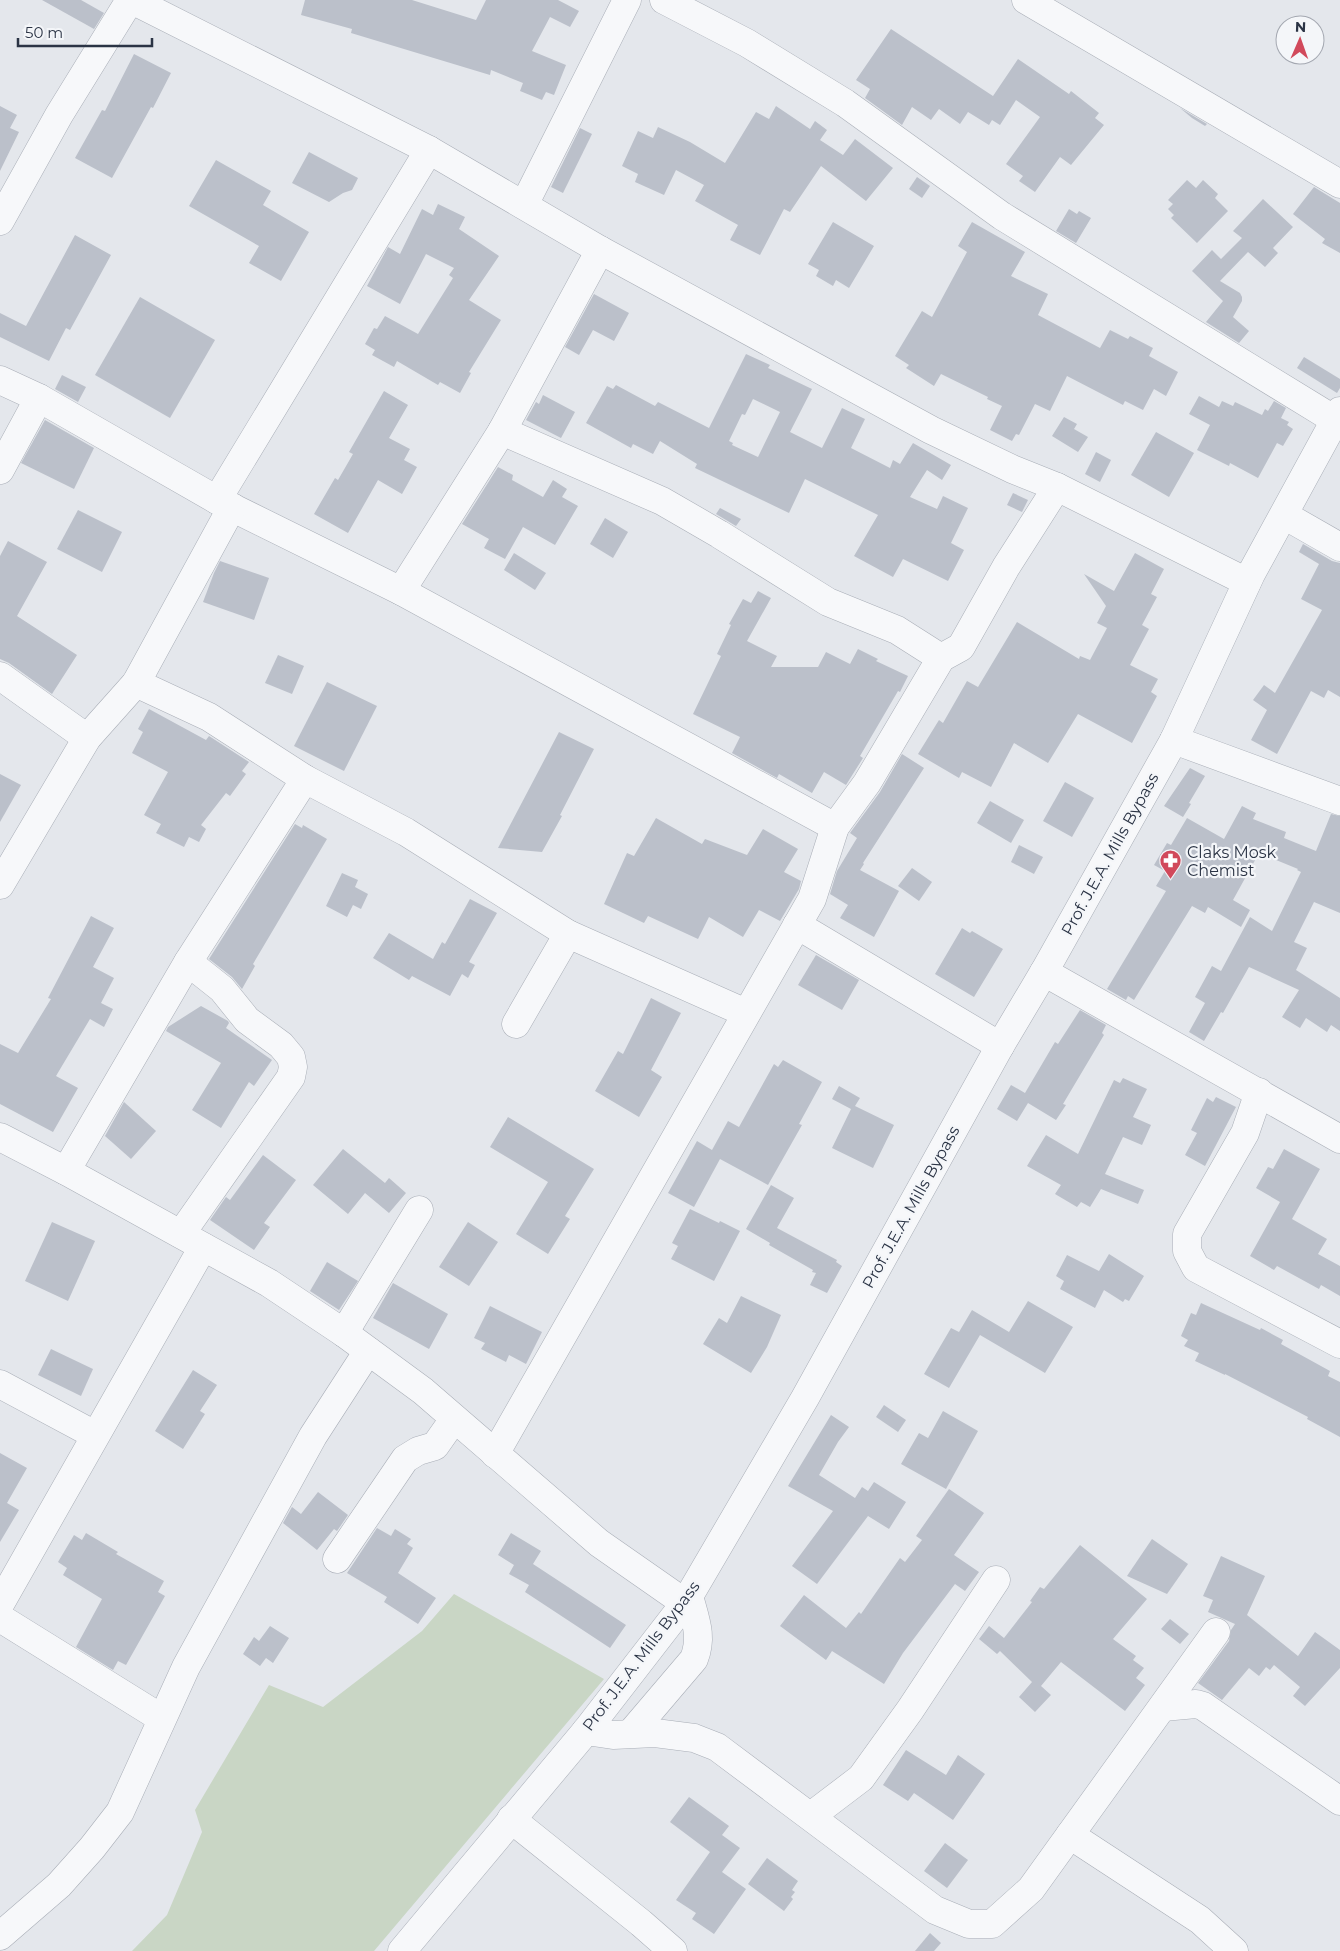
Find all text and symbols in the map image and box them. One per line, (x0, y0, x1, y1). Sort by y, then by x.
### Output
scale bar (18, 15, 151, 47)
north arrow (1275, 15, 1325, 65)
text: N (1294, 18, 1306, 36)
text: 50 m (25, 23, 63, 42)
street label: Prof. J.E.A. Mills Bypass (1057, 769, 1163, 938)
place label: Claks Mosk Chemist (1187, 843, 1277, 880)
pharmacy icon: Claks Mosk Chemist (1159, 849, 1183, 880)
street label: Prof. J.E.A. Mills Bypass (858, 1122, 964, 1291)
street label: Prof. J.E.A. Mills Bypass (578, 1577, 704, 1735)

